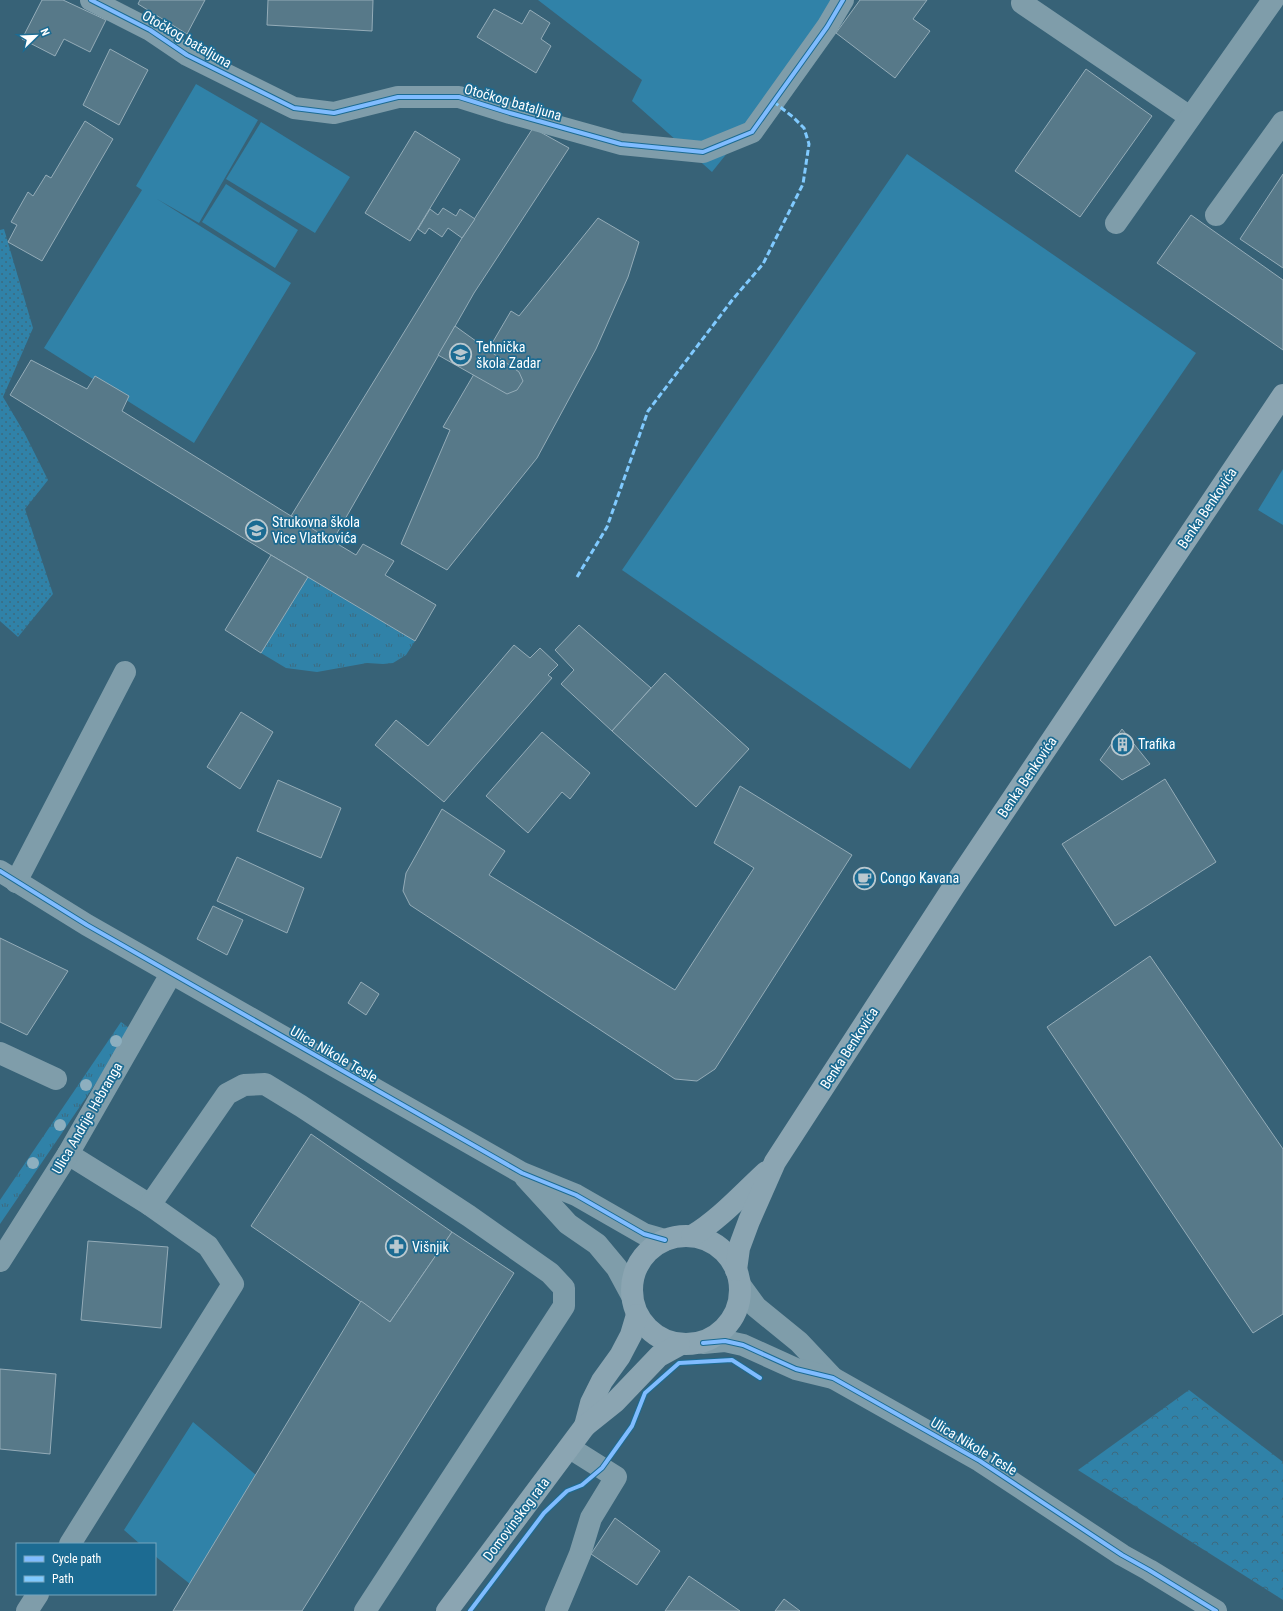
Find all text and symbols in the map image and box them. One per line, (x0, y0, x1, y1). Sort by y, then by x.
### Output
street label: Otočkog bataljuna (140, 7, 234, 71)
north arrow (16, 16, 56, 56)
text: N (37, 27, 52, 38)
street label: Otočkog bataljuna (463, 80, 563, 124)
place label: Tehnička škola Zadar (476, 339, 541, 371)
school or university icon: Tehnička škola Zadar (448, 342, 474, 368)
street label: Benka Benkovića (1174, 465, 1240, 551)
place label: Strukovna škola Vice Vlatkovića (272, 514, 360, 546)
school or university icon: Strukovna škola Vice Vlatkovića (244, 517, 270, 543)
building icon: Trafika (1110, 731, 1136, 757)
street label: Benka Benkovića (994, 734, 1060, 820)
place label: Trafika (1138, 736, 1175, 752)
cafe icon: Congo Kavana (852, 865, 878, 891)
place label: Congo Kavana (880, 870, 959, 886)
street label: Benka Benkovića (817, 1004, 881, 1092)
street label: Ulica Nikole Tesle (288, 1023, 381, 1086)
street label: Ulica Andrije Hebranga (49, 1059, 125, 1177)
pharmacy icon: Višnjik (383, 1234, 409, 1260)
place label: Višnjik (412, 1239, 450, 1255)
street label: Ulica Nikole Tesle (928, 1414, 1020, 1478)
street label: Domovinskog rata (480, 1474, 552, 1564)
legend (16, 1543, 156, 1595)
text: Cycle path (52, 1552, 102, 1566)
text: Path (52, 1572, 74, 1586)

